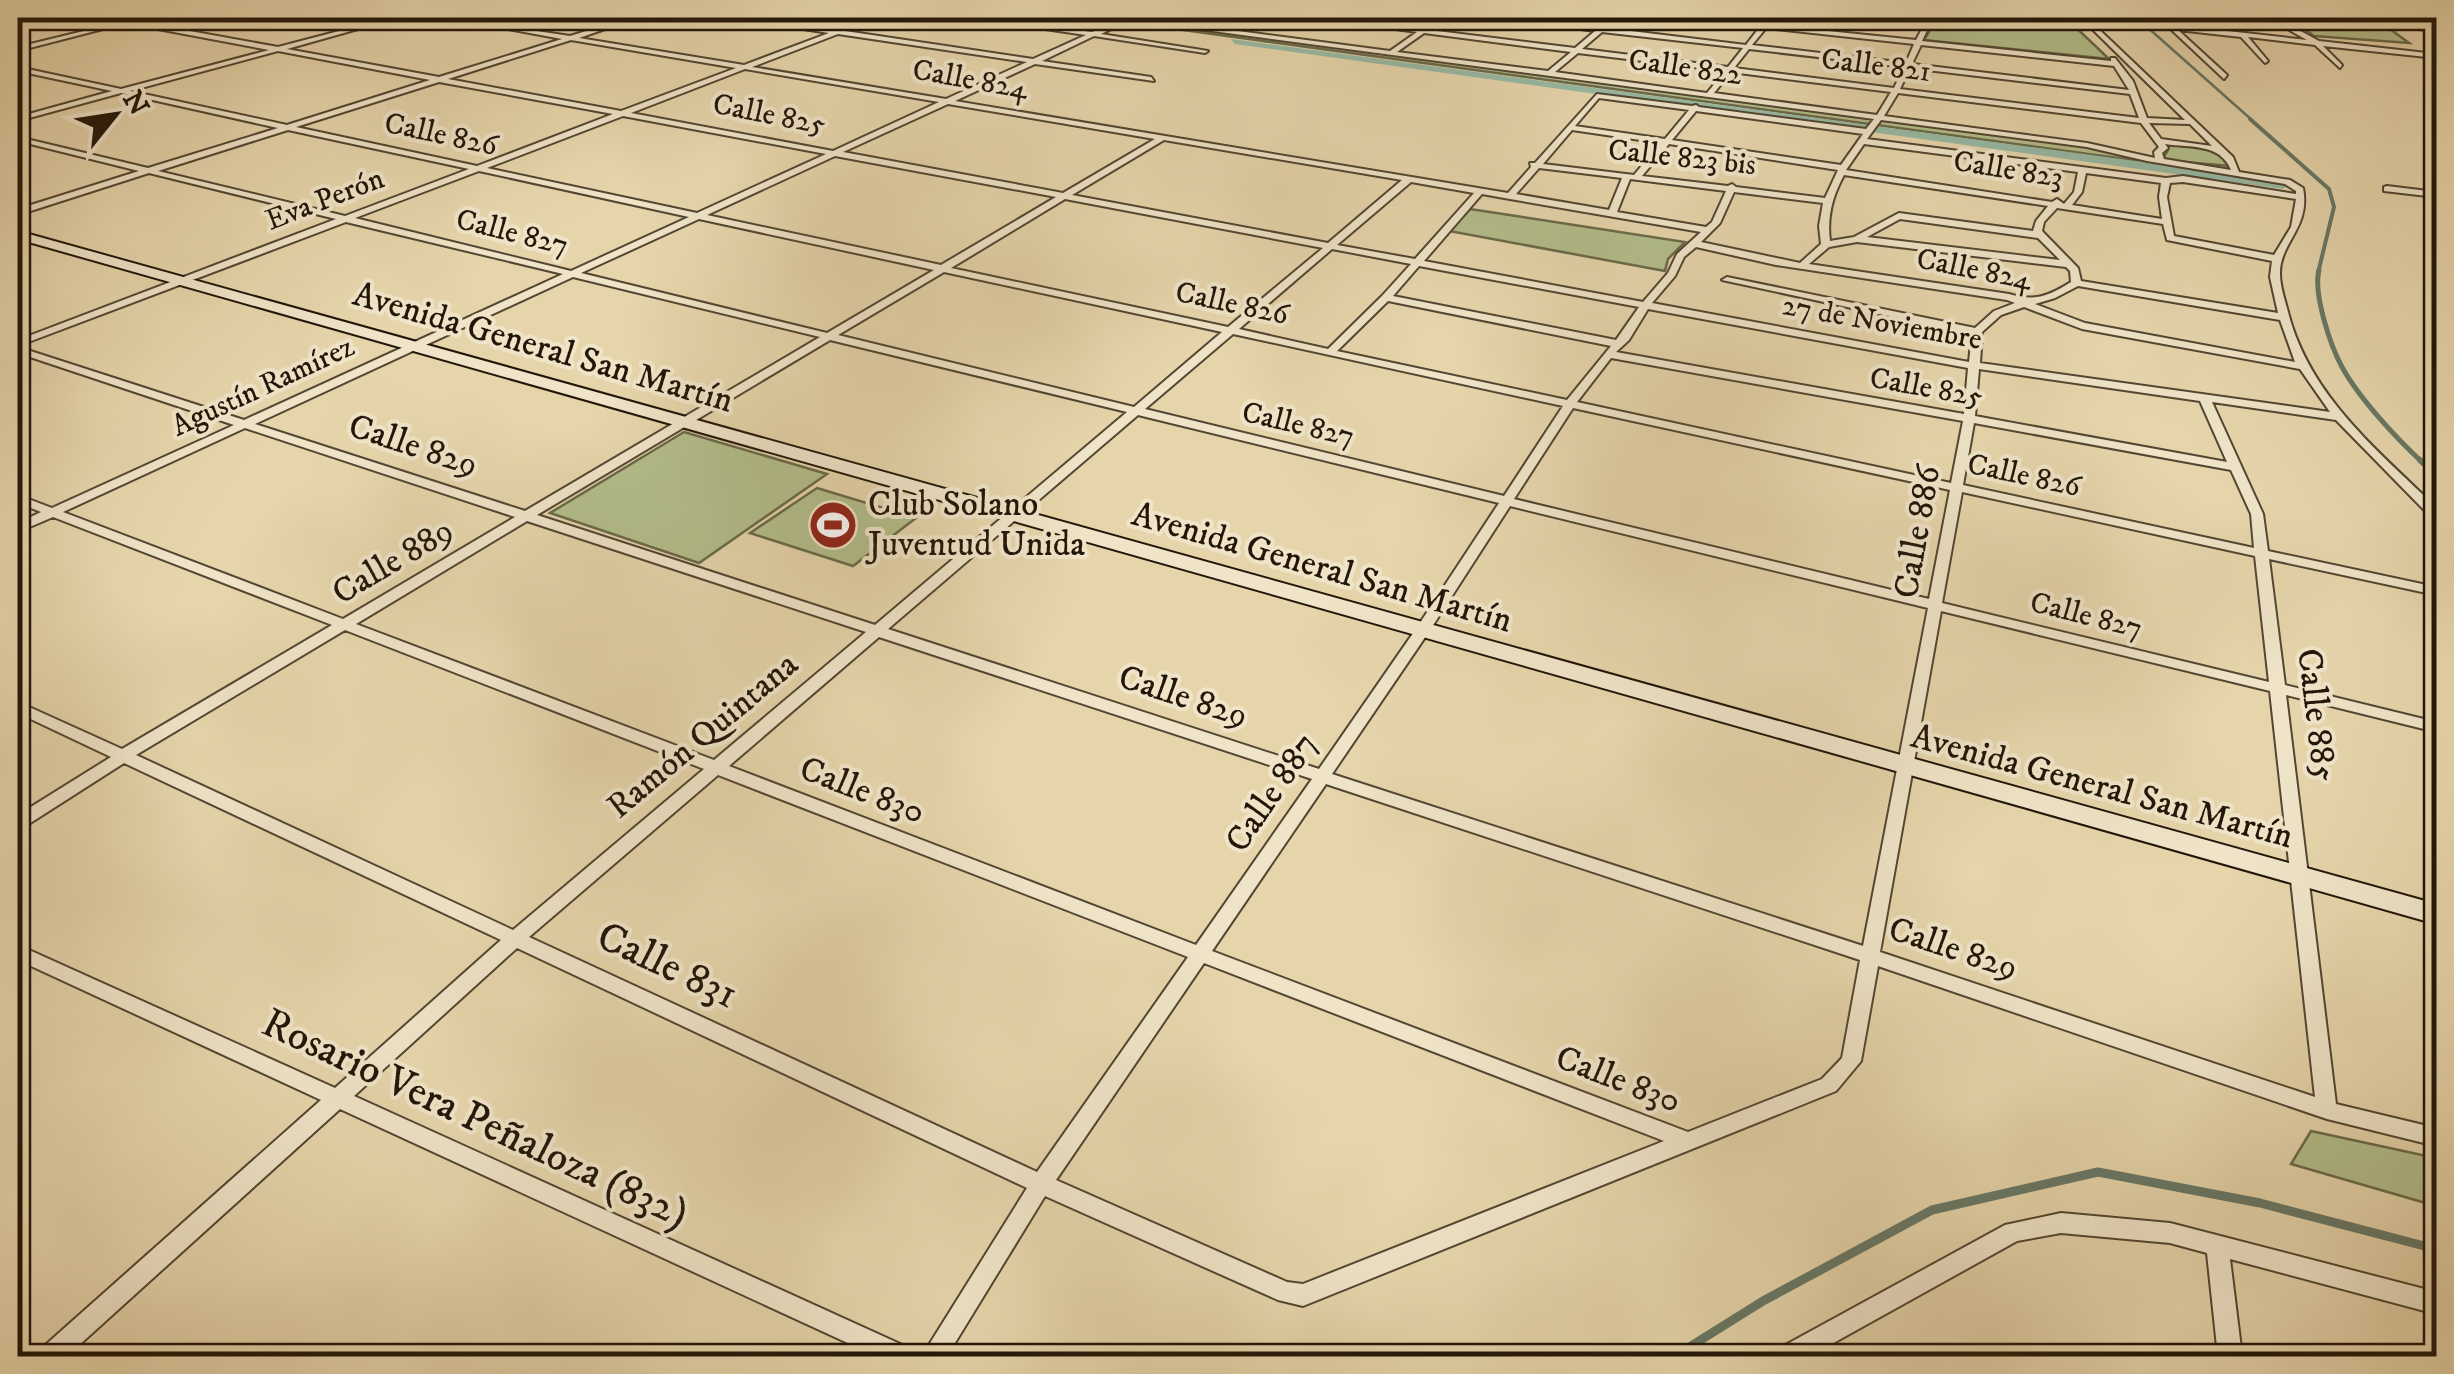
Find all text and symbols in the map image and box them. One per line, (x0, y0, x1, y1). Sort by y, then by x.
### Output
street label: Calle 821 (1819, 41, 1933, 91)
street label: Calle 822 (1626, 42, 1744, 94)
street label: Calle 824 (909, 52, 1031, 108)
north arrow (65, 65, 165, 165)
text: N (114, 85, 156, 122)
street label: Calle 825 (710, 86, 829, 144)
street label: Calle 826 (381, 105, 502, 165)
street label: Calle 823 bis (1606, 132, 1758, 184)
street label: Calle 823 (1951, 143, 2065, 197)
street label: Eva Perón (261, 160, 390, 239)
street label: Calle 827 (452, 201, 572, 265)
street label: Calle 824 (1913, 241, 2035, 299)
street label: Avenida General San Martín (348, 273, 738, 423)
street label: Calle 826 (1172, 274, 1293, 334)
street label: 27 de Noviembre (1779, 287, 1985, 359)
street label: Agustín Ramírez (166, 329, 360, 445)
street label: Calle 825 (1867, 360, 1985, 416)
street label: Calle 827 (1238, 394, 1358, 456)
street label: Calle 829 (343, 404, 483, 488)
street label: Calle 826 (1964, 446, 2085, 506)
street label: Calle 886 (1885, 460, 1952, 602)
place label: Club Solano Juventud Unida (865, 483, 1085, 567)
street label: Avenida General San Martín (1127, 493, 1517, 643)
sports icon: Club Solano Juventud Unida (807, 499, 859, 551)
street label: Calle 889 (324, 509, 462, 615)
street label: Calle 827 (2026, 584, 2146, 648)
street label: Ramón Quintana (598, 643, 808, 829)
street label: Calle 885 (2286, 646, 2346, 784)
street label: Calle 829 (1113, 655, 1253, 739)
street label: Avenida General San Martín (1906, 715, 2298, 859)
street label: Calle 887 (1216, 725, 1328, 861)
street label: Calle 830 (793, 747, 931, 835)
street label: Calle 829 (1883, 907, 2023, 991)
street label: Calle 831 (588, 911, 746, 1021)
street label: Rosario Vera Peñaloza (832) (254, 997, 696, 1241)
street label: Calle 830 (1549, 1036, 1687, 1124)

